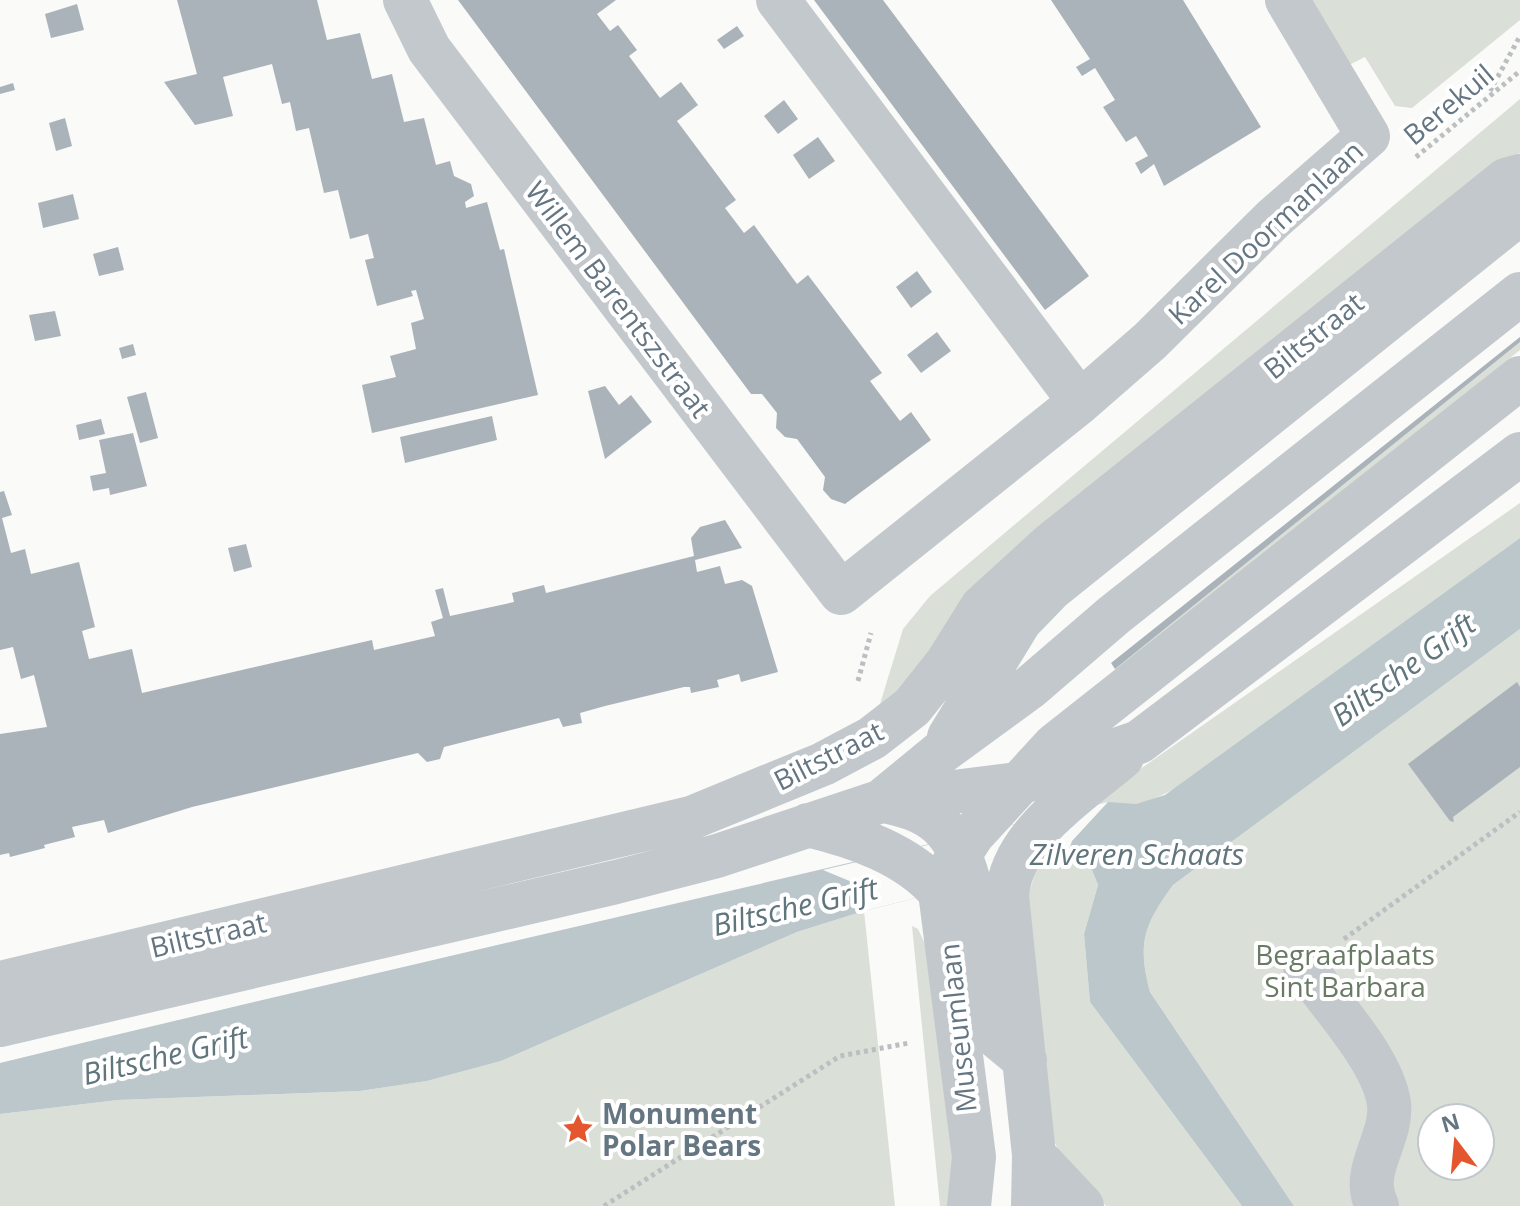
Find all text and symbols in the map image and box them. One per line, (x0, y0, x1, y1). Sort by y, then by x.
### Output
street label: Berekuil (1395, 55, 1501, 153)
street label: Karel Doormanlaan (1159, 132, 1371, 332)
street label: Willem Barentszstraat (518, 173, 720, 425)
street label: Biltstraat (1255, 283, 1371, 387)
water label: Biltsche Grift (1323, 602, 1484, 735)
street label: Biltstraat (767, 711, 889, 799)
water label: Zilveren Schaats (1029, 833, 1244, 874)
water label: Biltsche Grift (708, 867, 883, 945)
street label: Biltstraat (146, 902, 270, 966)
park label: Begraafplaats Sint Barbara (1255, 935, 1435, 1005)
street label: Museumlaan (929, 942, 985, 1114)
water label: Biltsche Grift (78, 1016, 253, 1094)
place label: Monument Polar Bears (602, 1094, 761, 1164)
north arrow (1416, 1102, 1496, 1182)
text: N (1437, 1105, 1463, 1139)
place icon: Monument Polar Bears (561, 1112, 595, 1146)

